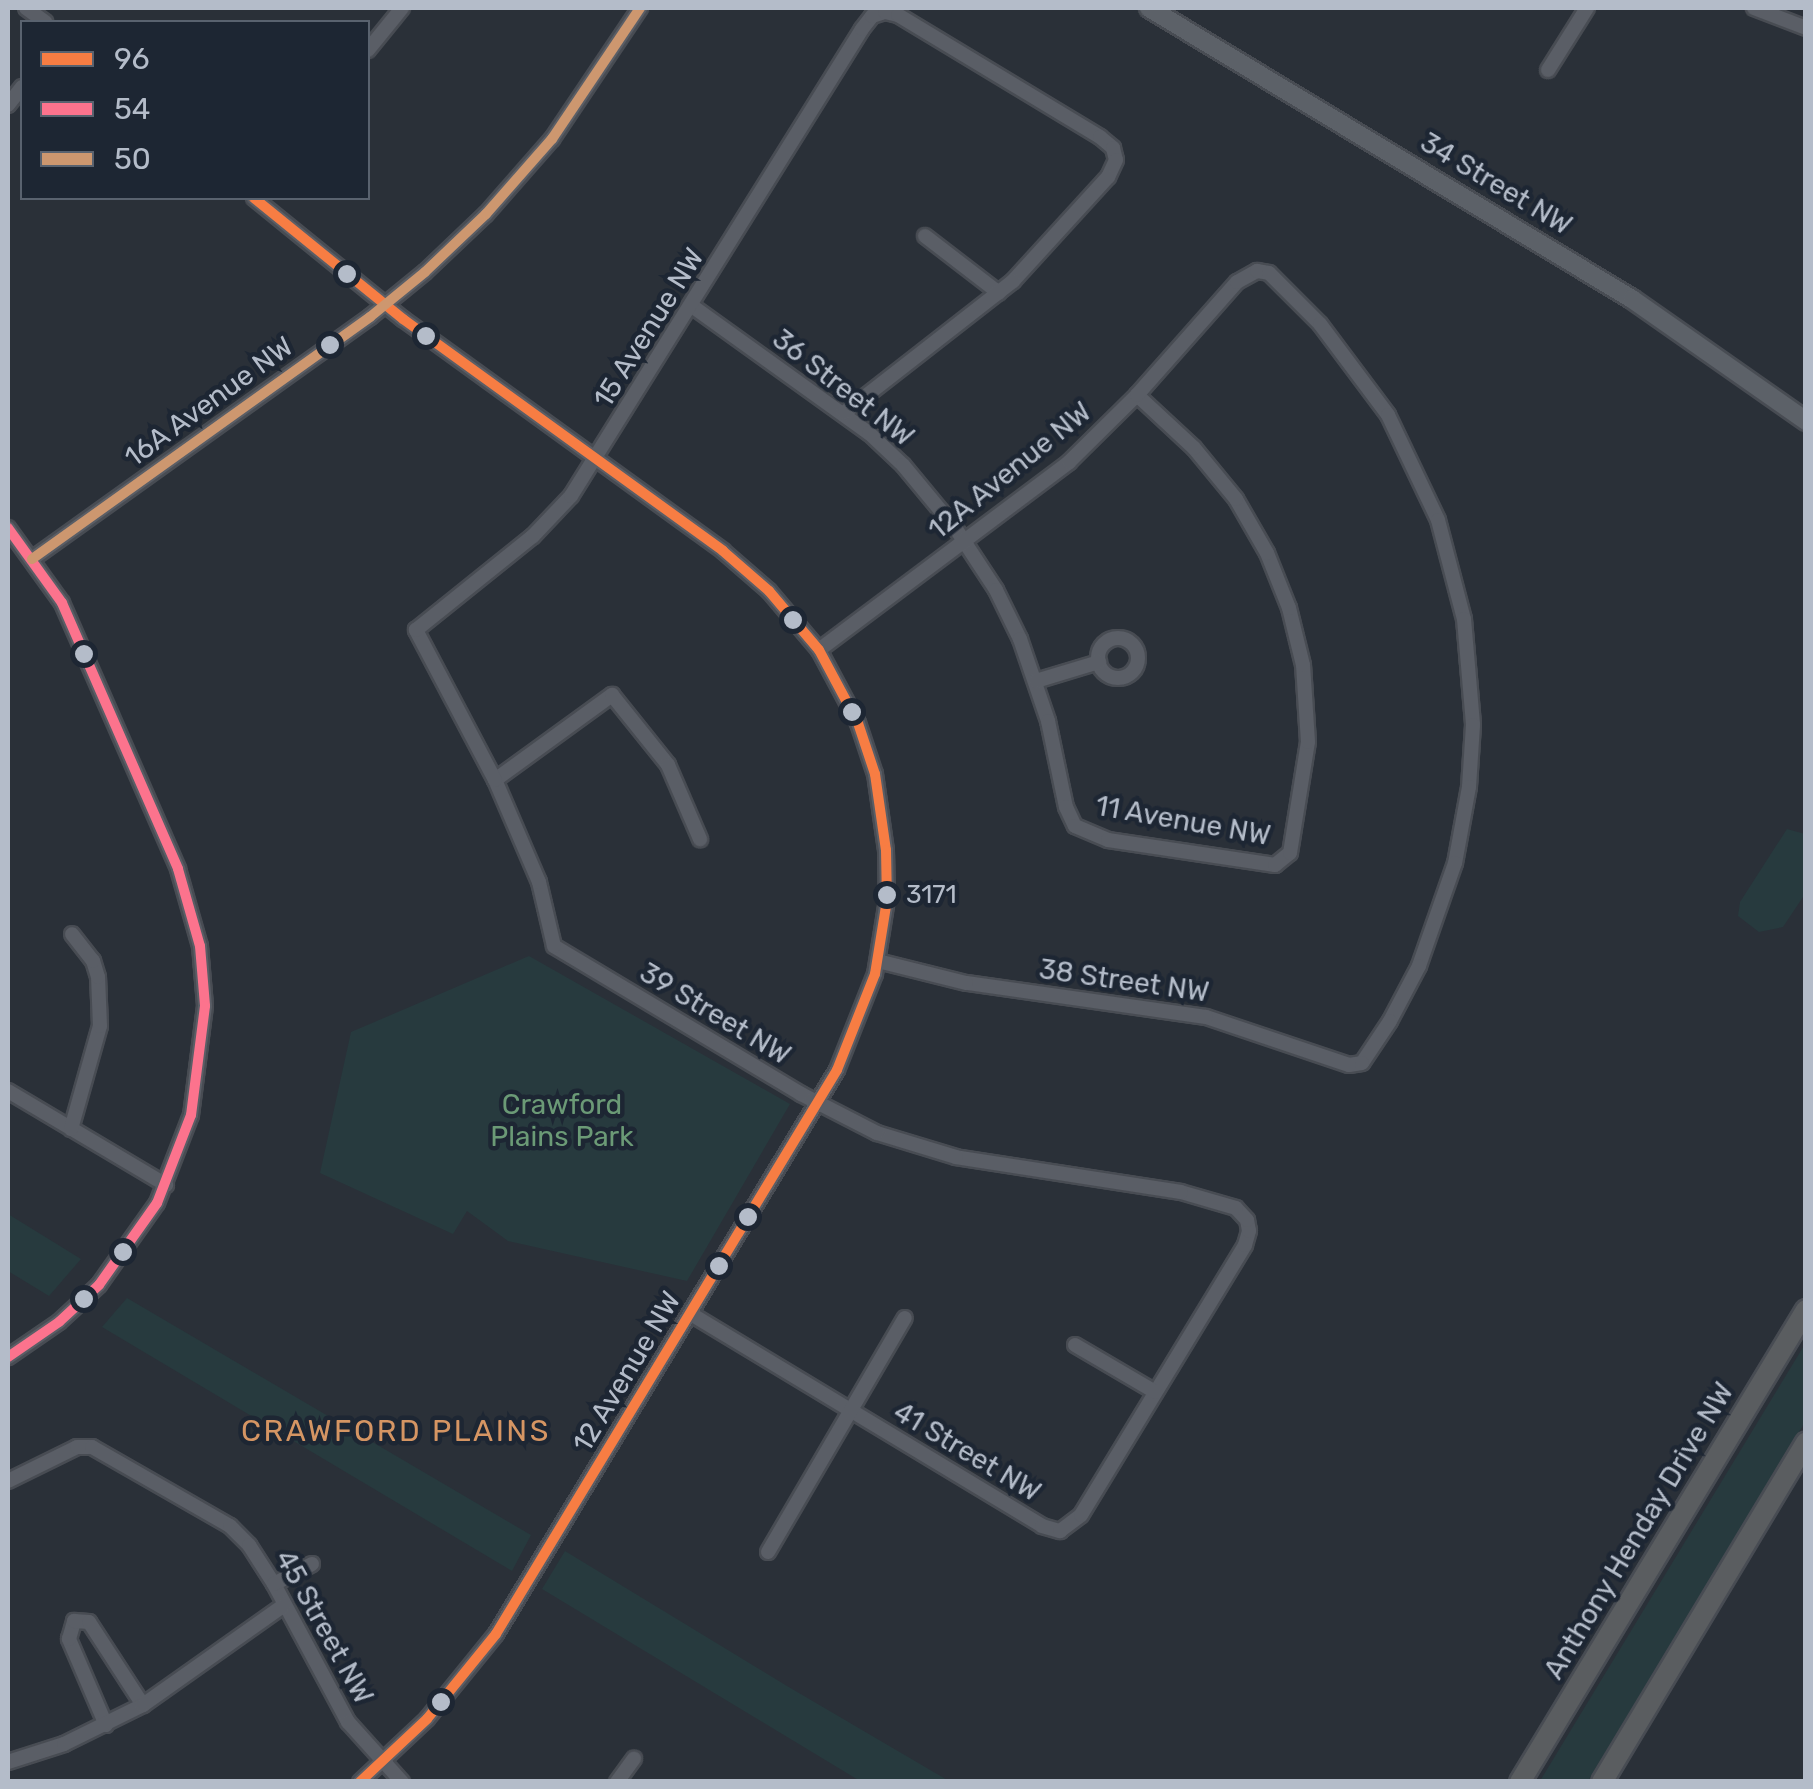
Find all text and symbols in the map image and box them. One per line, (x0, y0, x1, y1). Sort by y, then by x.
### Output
legend (20, 20, 370, 200)
text: 96 (114, 41, 150, 77)
text: 54 (114, 91, 150, 127)
street label: 34 Street NW (1414, 126, 1578, 242)
text: 50 (114, 141, 151, 177)
street label: 15 Avenue NW (586, 242, 712, 414)
unlabelled marker (337, 264, 357, 284)
street label: 36 Street NW (766, 322, 920, 454)
unlabelled marker (416, 326, 436, 346)
street label: 16A Avenue NW (118, 329, 300, 475)
unlabelled marker (320, 335, 340, 355)
street label: 12A Avenue NW (921, 395, 1099, 547)
unlabelled marker (783, 610, 803, 630)
unlabelled marker (74, 644, 94, 664)
unlabelled marker (842, 702, 862, 722)
street label: 11 Avenue NW (1093, 789, 1273, 853)
place label: 3171 (906, 879, 957, 911)
marker: 3171 (877, 885, 897, 905)
street label: 38 Street NW (1037, 952, 1211, 1010)
street label: 39 Street NW (633, 956, 797, 1072)
park label: Crawford Plains Park (490, 1088, 634, 1154)
unlabelled marker (738, 1207, 758, 1227)
unlabelled marker (113, 1242, 133, 1262)
unlabelled marker (709, 1256, 729, 1276)
street label: 12 Avenue NW (566, 1285, 688, 1459)
unlabelled marker (74, 1289, 94, 1309)
street label: Anthony Henday Drive NW (1537, 1376, 1741, 1686)
street label: 41 Street NW (887, 1395, 1047, 1509)
district label: CRAWFORD PLAINS (241, 1413, 551, 1449)
street label: 45 Street NW (268, 1544, 380, 1710)
unlabelled marker (431, 1692, 451, 1712)

